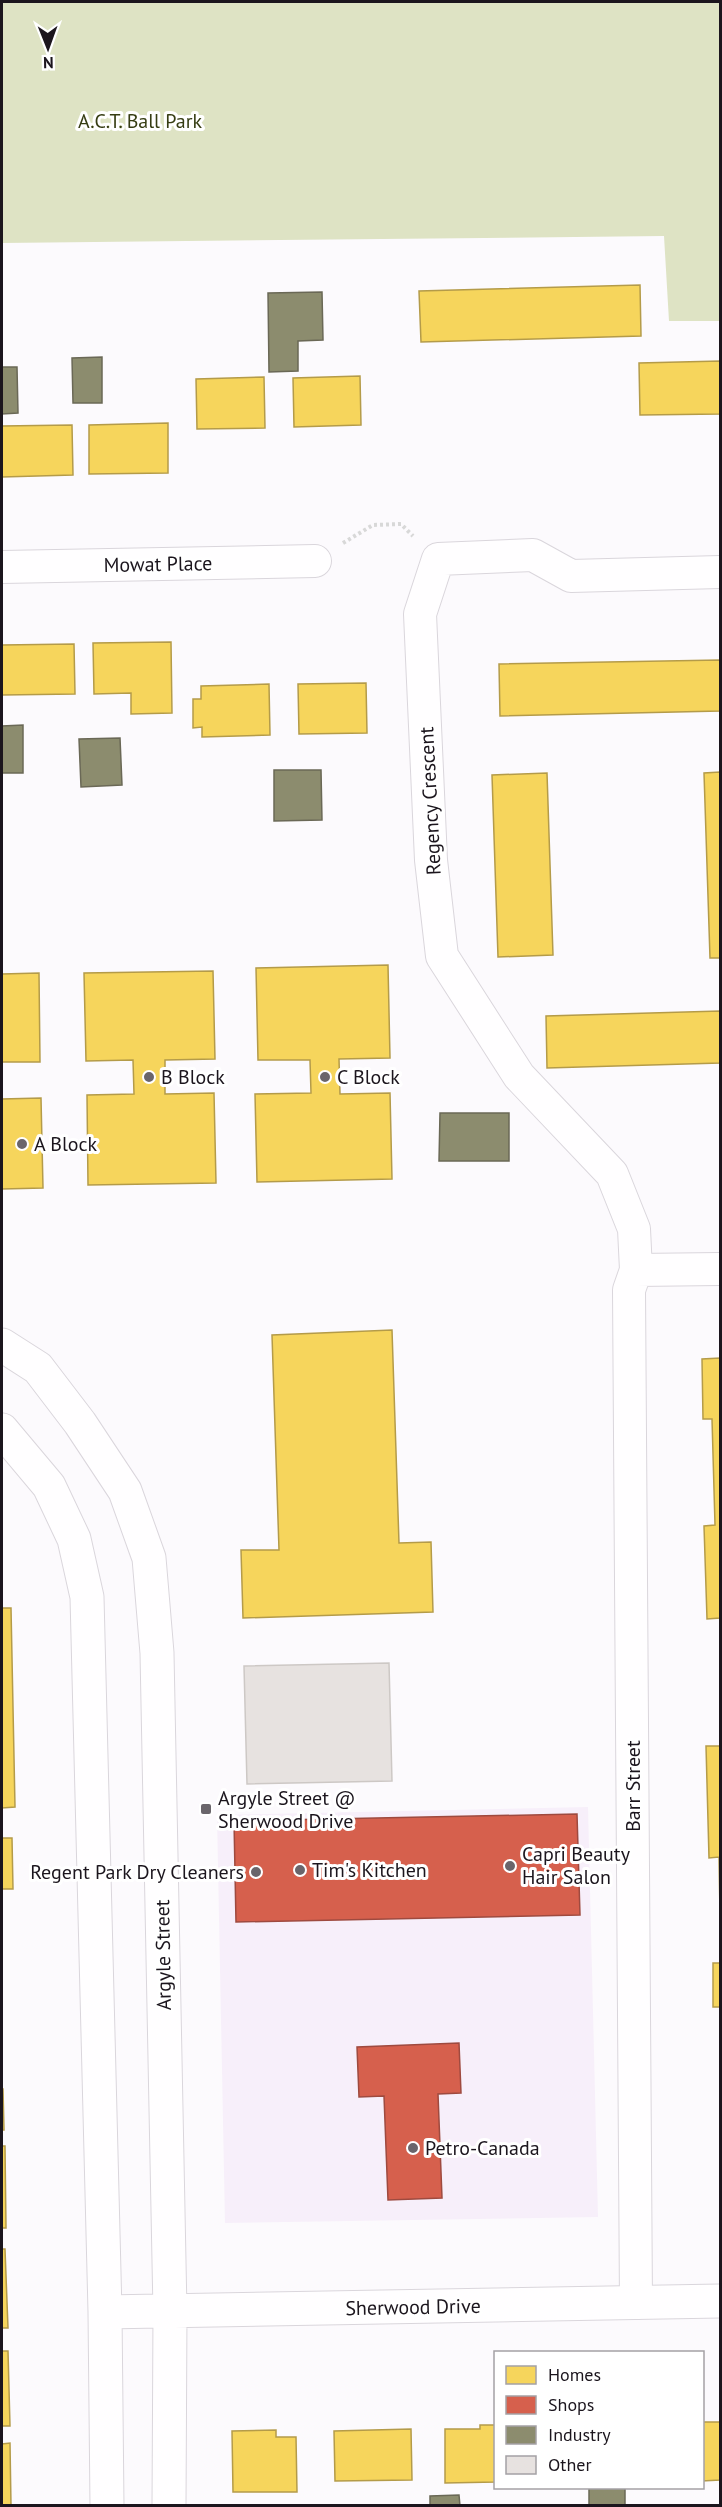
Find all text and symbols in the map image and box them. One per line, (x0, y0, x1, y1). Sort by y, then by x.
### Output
north arrow (18, 18, 78, 78)
text: N (43, 53, 54, 73)
park label: A.C.T. Ball Park (78, 108, 202, 134)
street label: Mowat Place (103, 550, 213, 578)
street label: Regency Crescent (413, 726, 447, 876)
place label: B Block (161, 1064, 225, 1090)
place label: C Block (337, 1064, 400, 1090)
marker: B Block (142, 1070, 156, 1084)
marker: C Block (318, 1070, 332, 1084)
place label: A Block (34, 1131, 97, 1157)
marker: A Block (15, 1137, 29, 1151)
street label: Barr Street (620, 1740, 646, 1832)
place label: Argyle Street @ Sherwood Drive (218, 1785, 356, 1834)
marker: Argyle Street @ Sherwood Drive (199, 1802, 213, 1816)
place label: Capri Beauty Hair Salon (522, 1841, 631, 1890)
place label: Tim's Kitchen (312, 1857, 427, 1883)
place label: Regent Park Dry Cleaners (30, 1859, 244, 1885)
marker: Capri Beauty Hair Salon (503, 1859, 517, 1873)
marker: Tim's Kitchen (293, 1863, 307, 1877)
marker: Regent Park Dry Cleaners (249, 1865, 263, 1879)
street label: Argyle Street (149, 1899, 177, 2011)
place label: Petro-Canada (425, 2135, 540, 2161)
marker: Petro-Canada (406, 2141, 420, 2155)
street label: Sherwood Drive (345, 2293, 481, 2321)
legend (494, 2351, 704, 2489)
text: Homes (548, 2363, 601, 2386)
text: Shops (548, 2393, 594, 2416)
text: Industry (548, 2423, 611, 2446)
text: Other (548, 2453, 592, 2476)

